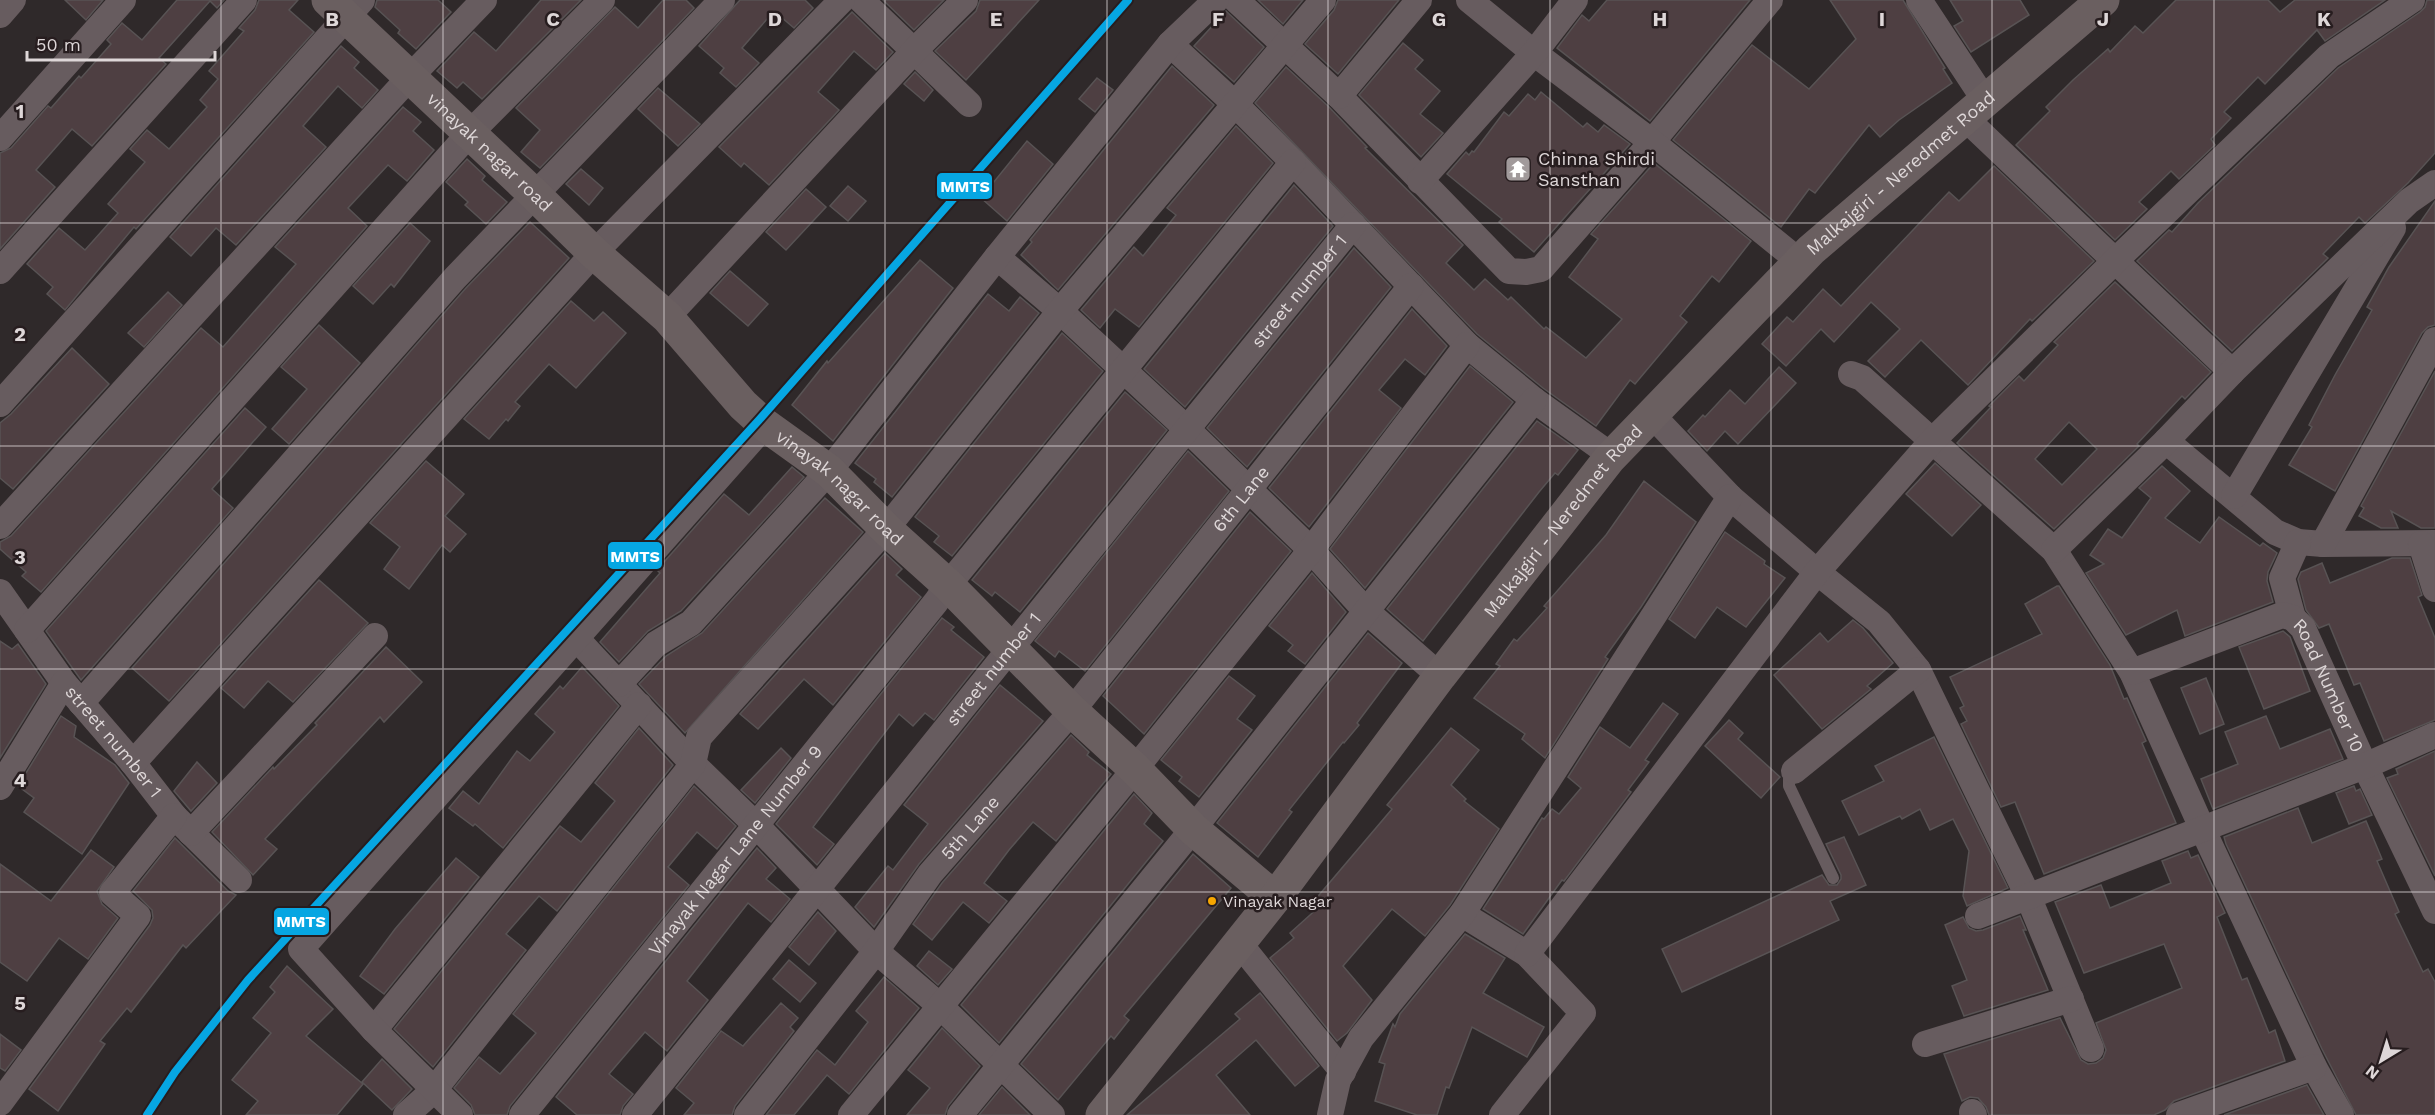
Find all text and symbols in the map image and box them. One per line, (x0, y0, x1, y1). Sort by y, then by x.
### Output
text: B (325, 7, 339, 31)
text: C (546, 7, 560, 31)
text: D (768, 7, 782, 31)
text: E (990, 7, 1002, 31)
text: F (1212, 7, 1224, 31)
text: G (1432, 7, 1446, 31)
text: H (1653, 7, 1667, 31)
text: I (1879, 7, 1885, 31)
text: J (2097, 7, 2109, 31)
text: K (2317, 7, 2331, 31)
scale bar (27, 24, 214, 62)
text: 50 m (36, 34, 81, 55)
street label: Malkajgiri - Neredmet Road (1802, 86, 1999, 259)
street label: vinayak nagar road (423, 88, 557, 216)
text: 1 (16, 99, 24, 123)
place label: Chinna Shirdi Sansthan (1538, 148, 1655, 190)
temple icon: Chinna Shirdi Sansthan (1503, 154, 1533, 184)
line badge: MMTS (936, 172, 993, 200)
text: MMTS (940, 177, 990, 196)
street label: street number 1 (1247, 230, 1351, 352)
text: 2 (14, 322, 26, 346)
street label: Malkajgiri - Neredmet Road (1479, 420, 1646, 621)
street label: vinayak nagar road (772, 425, 908, 550)
street label: 6th Lane (1208, 462, 1273, 536)
line badge: MMTS (607, 541, 663, 570)
text: 3 (14, 545, 26, 569)
text: MMTS (610, 547, 660, 566)
street label: street number 1 (941, 608, 1045, 730)
street label: Road Number 10 (2290, 614, 2368, 755)
street label: street number 1 (61, 681, 167, 801)
street label: Vinayak Nagar Lane Number 9 (644, 741, 826, 960)
text: 4 (14, 768, 27, 792)
street label: 5th Lane (936, 791, 1003, 864)
place label: Vinayak Nagar (1223, 892, 1333, 911)
marker: Vinayak Nagar (1206, 895, 1218, 907)
line badge: MMTS (273, 907, 330, 936)
text: MMTS (276, 912, 326, 931)
text: 5 (14, 991, 26, 1015)
north arrow (2351, 1031, 2411, 1091)
text: N (2362, 1061, 2383, 1084)

